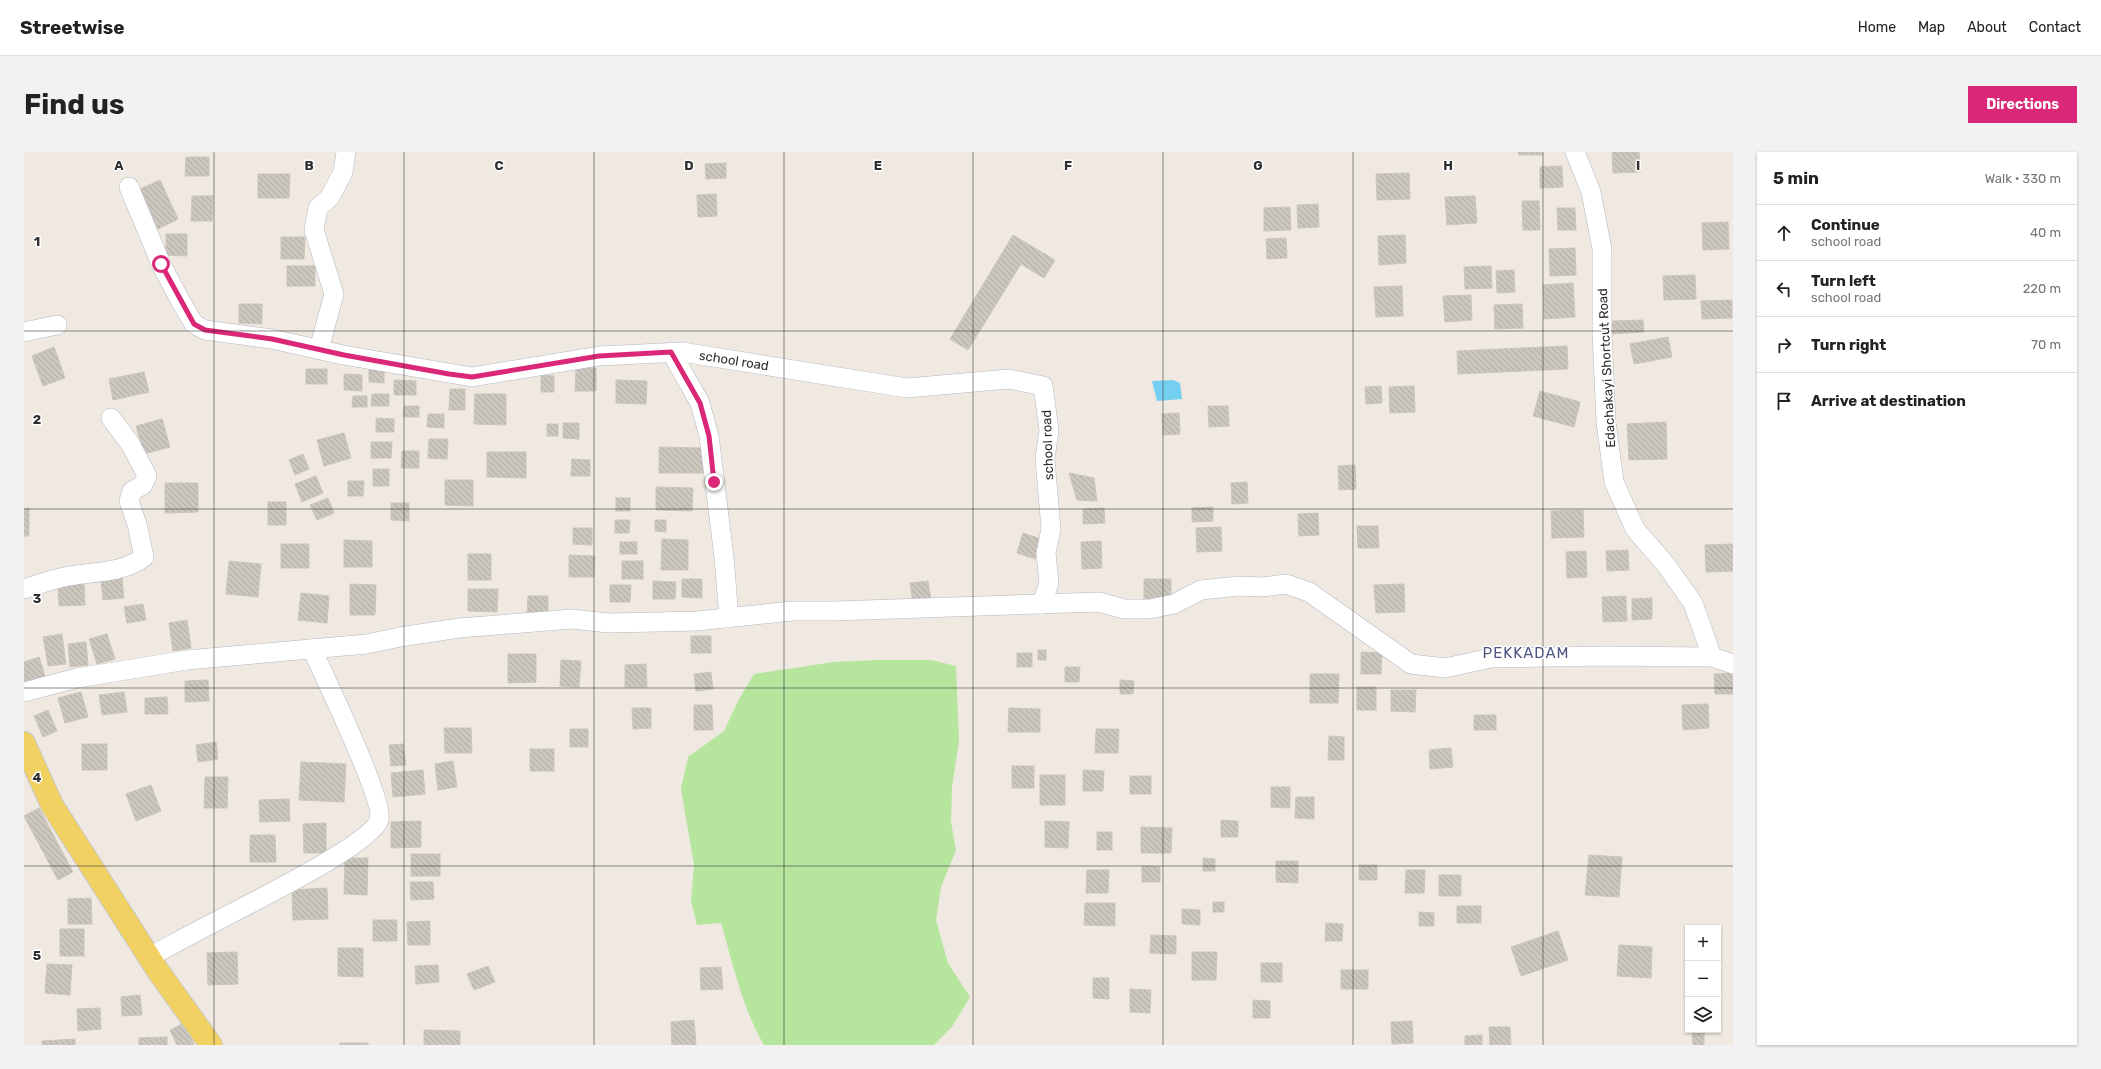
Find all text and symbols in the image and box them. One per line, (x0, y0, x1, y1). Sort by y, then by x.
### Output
text: Streetwise (20, 16, 125, 39)
text: Home (1858, 19, 1896, 36)
text: Map (1918, 19, 1945, 36)
text: About (1967, 19, 2007, 36)
text: Contact (2029, 19, 2081, 36)
button: Directions (1968, 86, 2077, 123)
text: Find us (24, 88, 124, 121)
text: A (114, 158, 124, 173)
text: B (304, 158, 314, 173)
text: C (494, 158, 504, 173)
text: D (684, 158, 694, 173)
text: E (874, 158, 882, 173)
text: F (1064, 158, 1072, 173)
text: G (1253, 158, 1263, 173)
text: H (1443, 158, 1453, 173)
text: I (1636, 158, 1640, 173)
text: 5 min (1773, 168, 1819, 188)
text: Walk · 330 m (1985, 171, 2061, 186)
text: Continue (1811, 216, 1880, 234)
icon: ahead (1773, 222, 1795, 244)
text: 40 m (2030, 225, 2061, 240)
text: 1 (34, 234, 40, 249)
text: school road (1811, 234, 1881, 249)
route start (152, 255, 170, 273)
text: Turn left (1811, 272, 1876, 290)
icon: left (1773, 278, 1795, 300)
text: 220 m (2023, 281, 2061, 296)
street label: Edachakayi Shortcut Road (1595, 288, 1618, 448)
text: school road (1811, 290, 1881, 305)
icon: right (1773, 334, 1795, 356)
text: Turn right (1811, 336, 1886, 354)
text: 70 m (2031, 337, 2061, 352)
street label: school road (698, 348, 770, 373)
icon: arrive (1773, 390, 1795, 412)
text: Arrive at destination (1811, 392, 1966, 410)
street label: school road (1039, 410, 1056, 480)
text: 2 (33, 412, 41, 427)
route end (705, 473, 723, 491)
text: 3 (33, 591, 42, 606)
district label: PEKKADAM (1483, 644, 1569, 662)
text: 4 (33, 770, 42, 785)
map controls (1685, 925, 1721, 1033)
button: + (1685, 925, 1721, 961)
text: 5 (33, 948, 41, 963)
button: − (1685, 961, 1721, 997)
button: layers (1685, 997, 1721, 1033)

